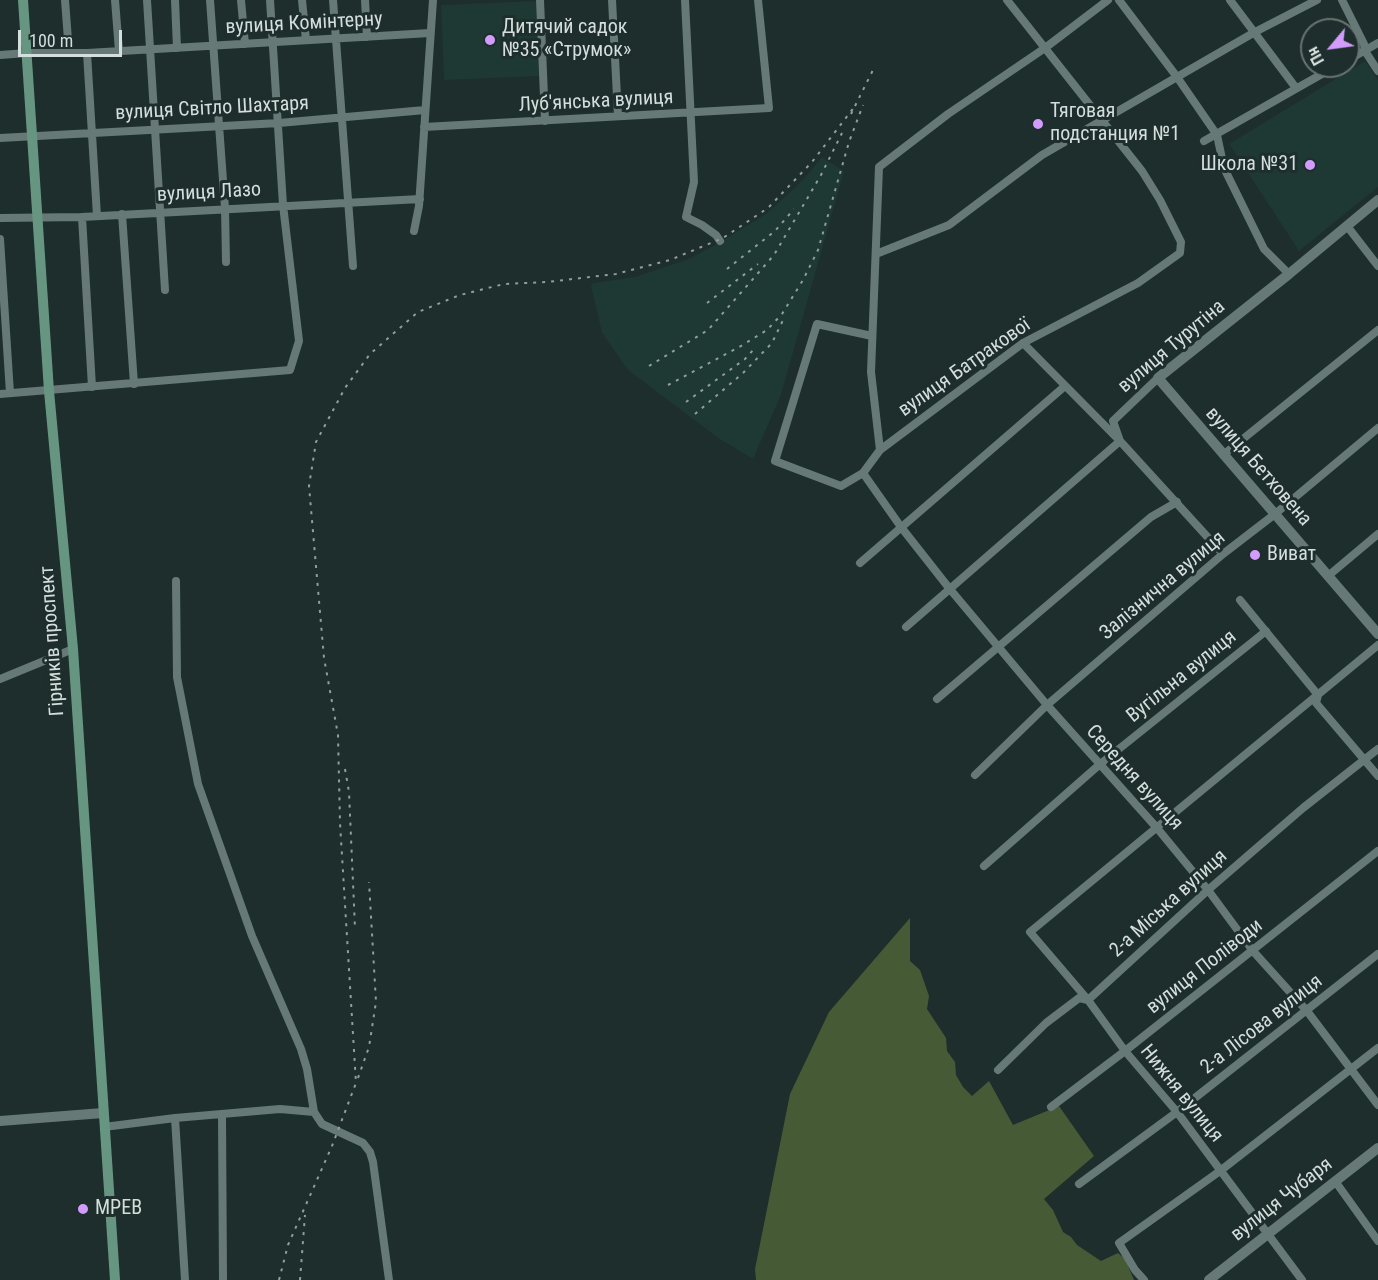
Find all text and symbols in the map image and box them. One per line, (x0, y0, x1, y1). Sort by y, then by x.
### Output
street label: вулиця Комінтерну (225, 8, 383, 40)
place label: Дитячий садок №35 «Струмок» (502, 16, 631, 63)
scale bar (21, 18, 124, 56)
north arrow (1300, 18, 1360, 78)
text: 100 m (29, 30, 73, 51)
marker: Дитячий садок №35 «Струмок» (483, 33, 497, 47)
text: Пн (1303, 44, 1328, 68)
street label: Луб'янська вулиця (518, 86, 674, 118)
street label: вулиця Світло Шахтаря (115, 92, 309, 126)
place label: Тяговая подстанция №1 (1050, 100, 1180, 147)
marker: Тяговая подстанция №1 (1031, 117, 1045, 131)
place label: Школа №31 (1201, 153, 1298, 177)
marker: Школа №31 (1303, 158, 1317, 172)
street label: вулиця Лазо (156, 178, 262, 208)
street label: вулиця Турутіна (1114, 295, 1230, 399)
street label: вулиця Батракової (894, 314, 1036, 422)
street label: вулиця Бетховена (1200, 403, 1316, 531)
street label: Залізнична вулиця (1095, 527, 1231, 645)
place label: Виват (1267, 543, 1316, 567)
marker: Виват (1248, 548, 1262, 562)
street label: Гірників проспект (36, 565, 70, 717)
street label: Вугільна вулиця (1122, 626, 1242, 728)
street label: Середня вулиця (1080, 720, 1188, 836)
street label: 2-а Міська вулиця (1105, 845, 1233, 963)
street label: вулиця Поліводи (1142, 914, 1268, 1020)
street label: 2-а Лісова вулиця (1196, 970, 1328, 1080)
street label: Нижня вулиця (1134, 1040, 1228, 1148)
street label: вулиця Чубаря (1226, 1153, 1338, 1247)
place label: МРЕВ (95, 1197, 142, 1221)
marker: МРЕВ (76, 1202, 90, 1216)

